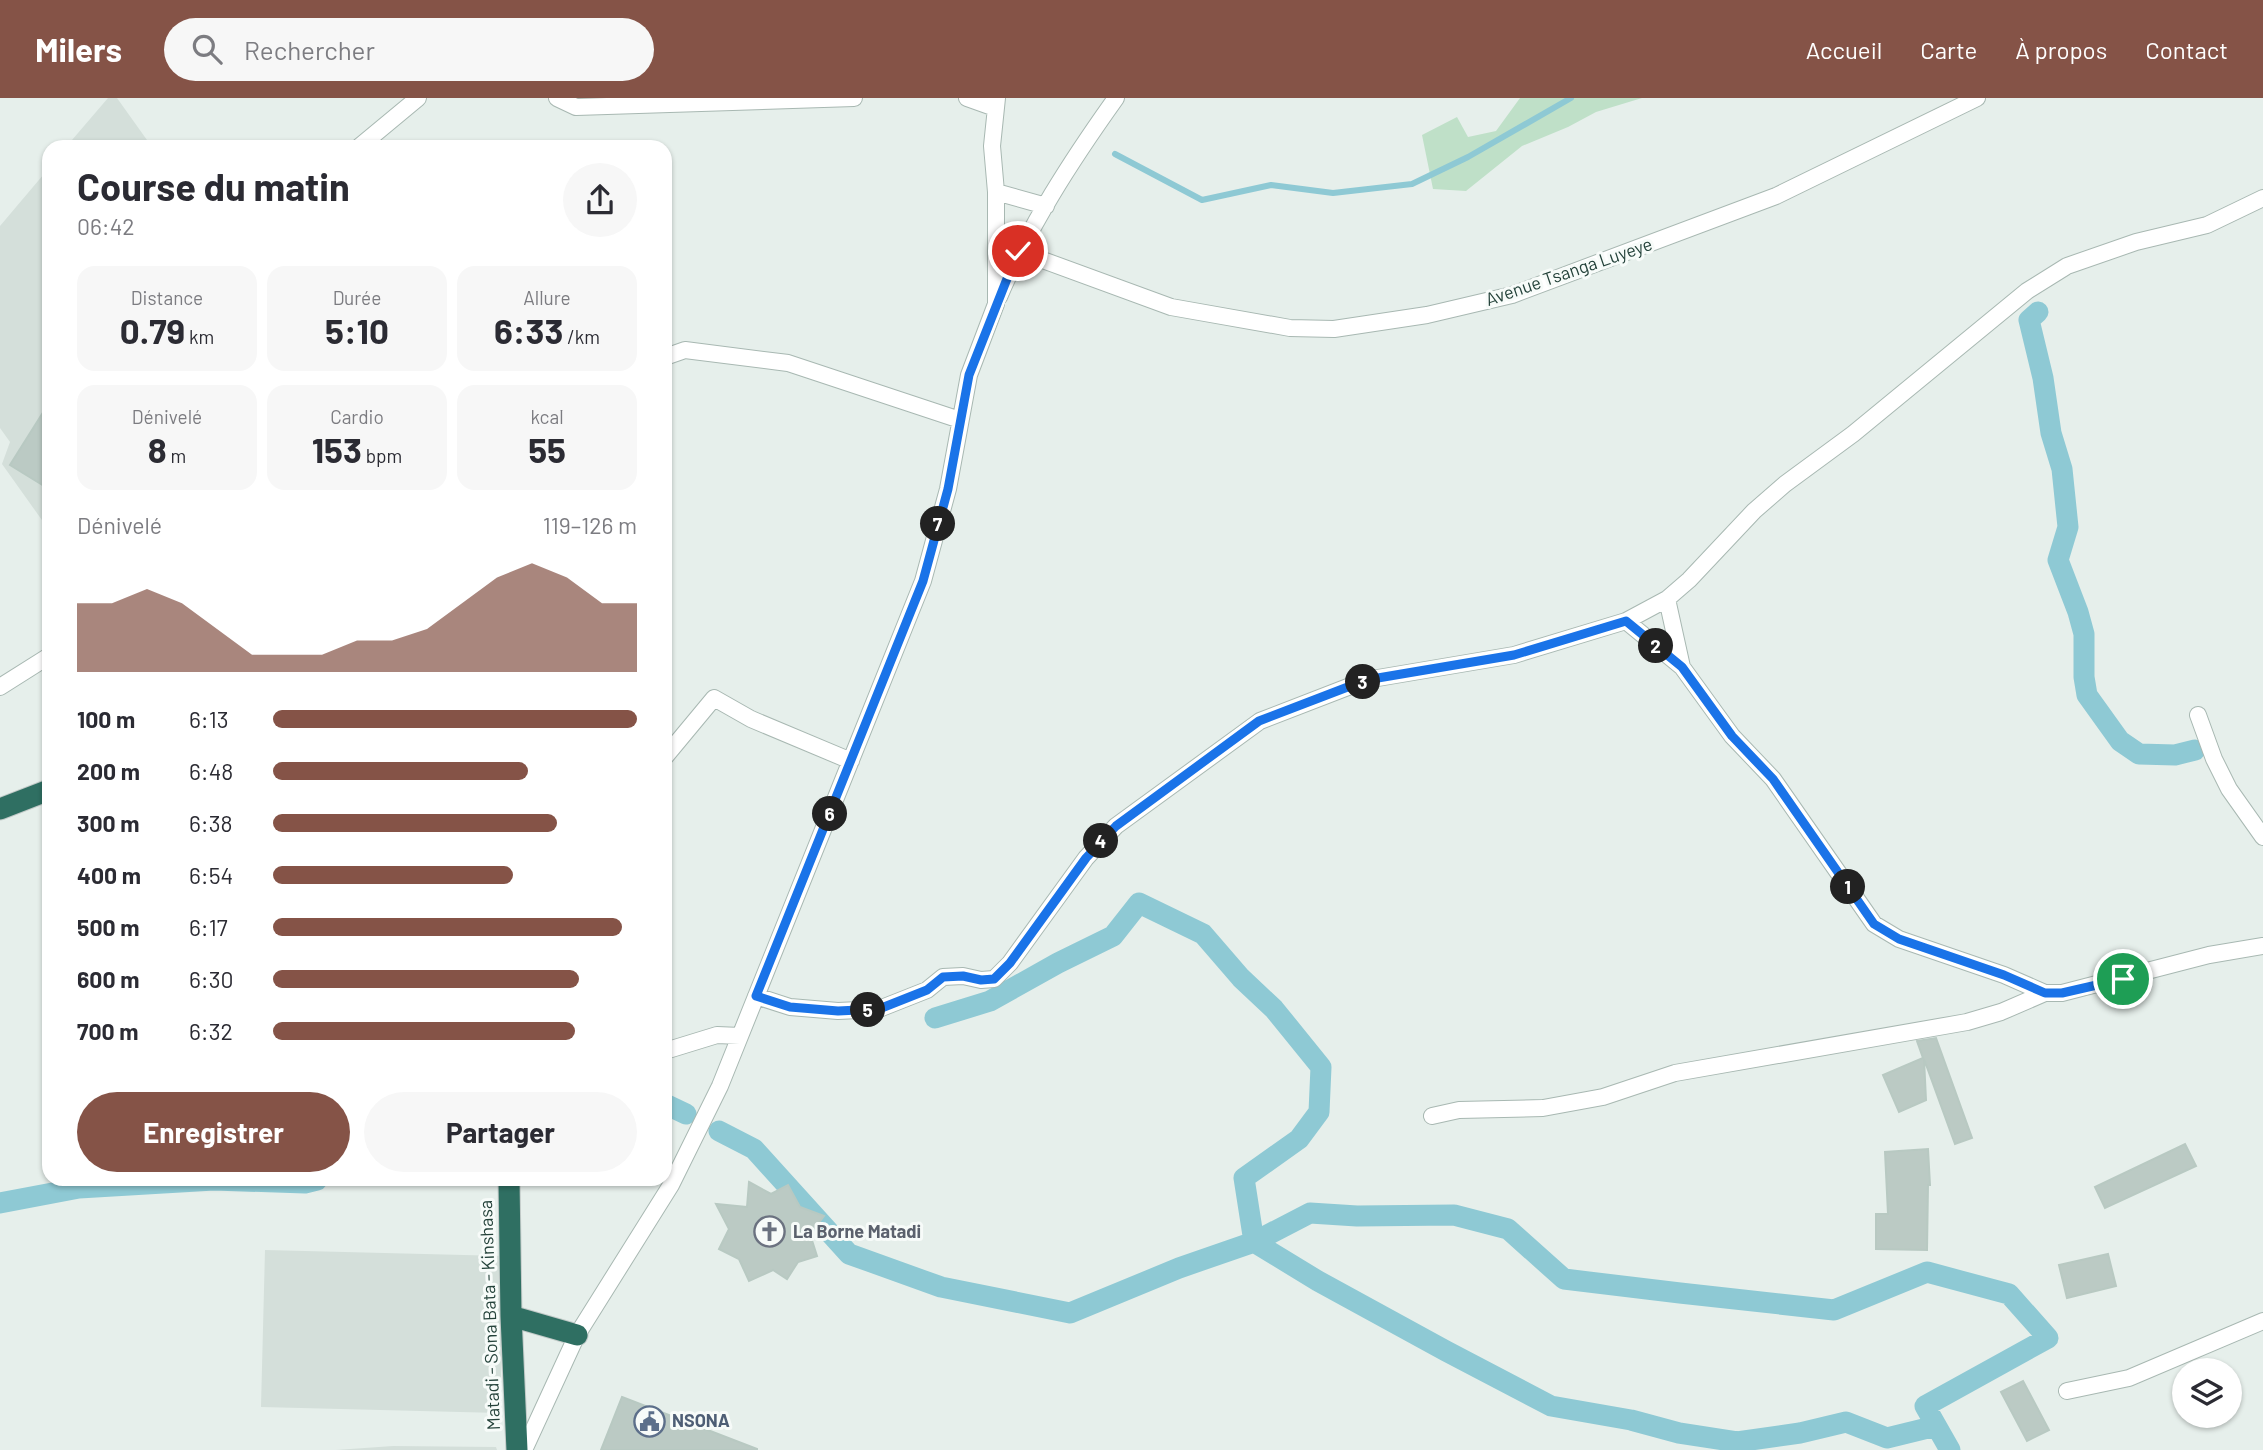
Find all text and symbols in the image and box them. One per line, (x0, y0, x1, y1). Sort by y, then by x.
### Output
search box (164, 18, 654, 81)
text: Milers (35, 29, 122, 69)
icon: search (188, 30, 226, 68)
text: Rechercher (244, 34, 375, 65)
text: Accueil (1806, 35, 1882, 64)
text: Carte (1920, 35, 1977, 64)
text: À propos (2015, 35, 2107, 64)
text: Contact (2145, 35, 2228, 64)
text: Course du matin (77, 163, 350, 209)
button: share (563, 163, 637, 237)
text: 06:42 (77, 212, 135, 240)
pin (988, 221, 1048, 281)
icon: check (999, 232, 1037, 270)
street label: Avenue Tsanga Luyeye (1482, 232, 1655, 310)
text: Distance (131, 286, 203, 309)
text: Durée (333, 286, 381, 309)
text: Allure (523, 286, 571, 309)
text: 0.79 (120, 309, 185, 351)
text: 5:10 (325, 309, 389, 351)
text: 6:33 (494, 309, 563, 351)
text: km (185, 325, 214, 348)
text: /km (563, 325, 600, 348)
text: Dénivelé (132, 405, 202, 428)
text: Cardio (330, 405, 384, 428)
text: kcal (530, 405, 564, 428)
text: 8 (148, 428, 167, 470)
text: 153 (312, 428, 362, 470)
text: 55 (528, 428, 566, 470)
text: m (167, 444, 186, 467)
text: bpm (362, 444, 402, 467)
pin: 7 (920, 506, 956, 542)
text: Dénivelé (77, 511, 162, 539)
text: 119–126 m (543, 511, 637, 539)
text: 7 (933, 512, 942, 535)
pin: 2 (1638, 628, 1674, 664)
text: 2 (1650, 634, 1661, 657)
pin: 3 (1346, 664, 1380, 700)
text: 3 (1357, 670, 1368, 693)
text: 100 m (77, 705, 135, 733)
text: 6:13 (189, 705, 229, 733)
text: 200 m (77, 757, 140, 785)
text: 6:48 (189, 757, 233, 785)
pin: 6 (812, 796, 848, 832)
text: 6 (824, 802, 835, 825)
text: 300 m (77, 809, 139, 837)
text: 6:38 (189, 809, 232, 837)
pin: 4 (1084, 824, 1118, 858)
text: 4 (1095, 829, 1106, 852)
text: 400 m (77, 861, 141, 889)
text: 6:54 (189, 861, 233, 889)
pin: 1 (1830, 870, 1866, 904)
text: 1 (1844, 875, 1851, 898)
text: 500 m (77, 913, 139, 941)
text: 6:17 (189, 913, 228, 941)
pin (2093, 949, 2153, 1009)
icon: arrive (2104, 960, 2142, 998)
text: 600 m (77, 965, 139, 993)
text: 6:30 (189, 965, 233, 993)
pin: 5 (850, 992, 886, 1028)
text: 5 (862, 998, 873, 1021)
text: 700 m (77, 1017, 138, 1045)
text: 6:32 (189, 1017, 233, 1045)
button: Enregistrer (77, 1092, 350, 1172)
button: Partager (364, 1092, 637, 1172)
street label: Matadi - Sona Bata - Kinshasa (474, 1200, 504, 1431)
church icon: La Borne Matadi (753, 1215, 787, 1249)
place label: La Borne Matadi (793, 1220, 921, 1242)
map controls (2172, 1358, 2242, 1428)
button: layers (2172, 1358, 2242, 1428)
public building icon: NSONA (632, 1404, 666, 1438)
place label: NSONA (672, 1409, 730, 1431)

